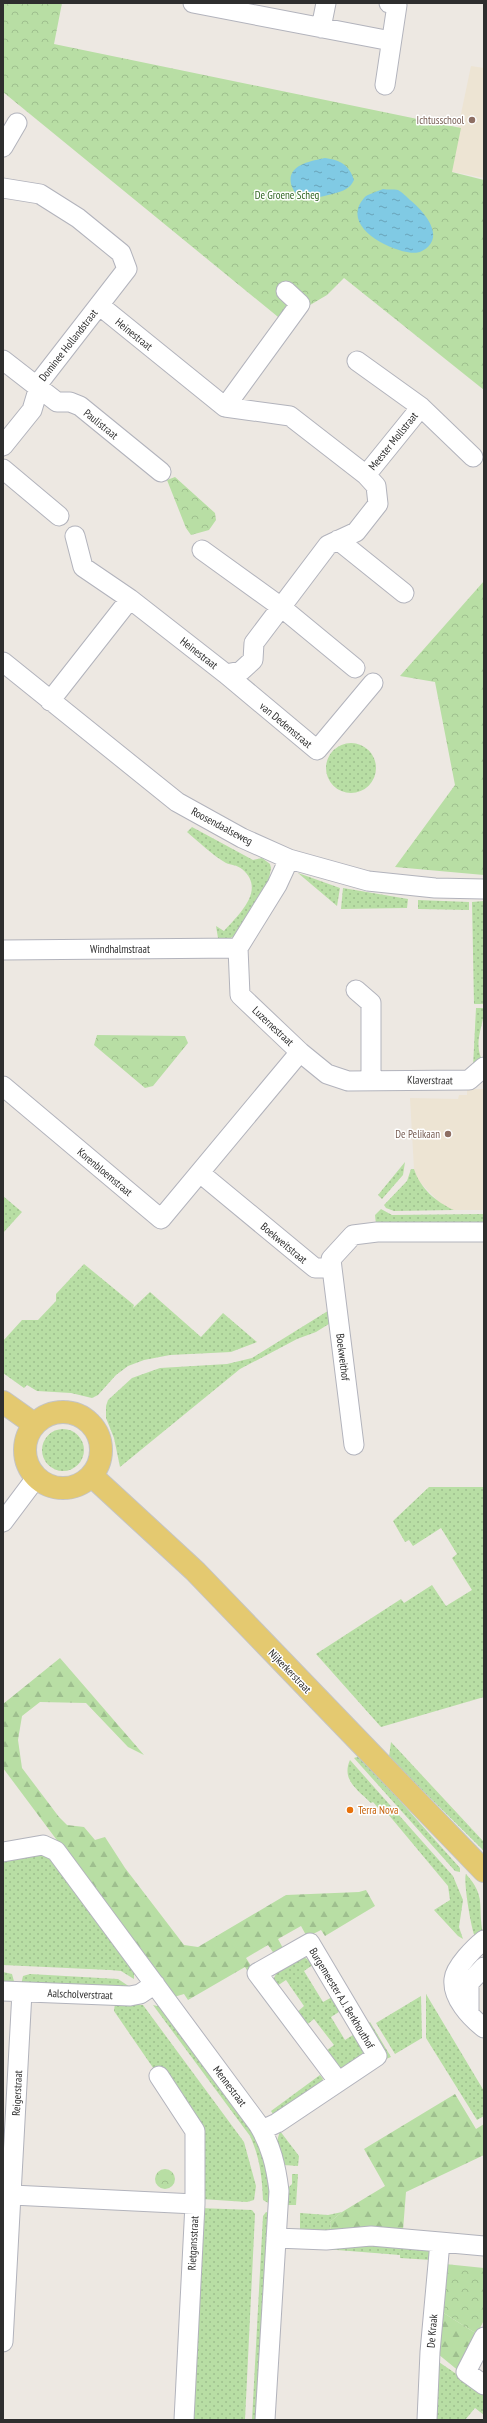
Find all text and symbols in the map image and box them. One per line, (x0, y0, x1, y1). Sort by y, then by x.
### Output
place label: Ichtusschool (417, 113, 464, 127)
marker: Ichtusschool (467, 115, 477, 125)
park label: De Groene Scheg (255, 188, 320, 202)
street label: Dominee Hollandstraat (36, 306, 100, 384)
street label: Heinestraat (113, 315, 155, 353)
street label: Paulistraat (81, 406, 121, 442)
street label: Meester Mollstraat (365, 409, 421, 473)
street label: Heinestraat (177, 634, 221, 672)
street label: van Dedemstraat (257, 699, 315, 751)
street label: Roosendaalseweg (189, 804, 255, 848)
street label: Windhalmstraat (90, 942, 150, 956)
street label: Luzernestraat (249, 1003, 297, 1049)
street label: Klaverstraat (407, 1073, 453, 1087)
place label: De Pelikaan (395, 1127, 440, 1141)
marker: De Pelikaan (443, 1129, 453, 1139)
street label: Korenbloemstraat (75, 1145, 135, 1199)
street label: Boekweitstraat (258, 1219, 310, 1267)
street label: Boekweithof (333, 1333, 353, 1383)
street label: Nijkerkerstraat (266, 1646, 314, 1696)
place label: Terra Nova (358, 1803, 398, 1817)
marker: Terra Nova (345, 1805, 355, 1815)
street label: Burgemeester A.J. Berkhouthof (306, 1945, 378, 2052)
street label: Aalscholverstraat (47, 1986, 113, 2002)
street label: Mennestraat (210, 2063, 250, 2109)
street label: Reigerstraat (9, 2070, 25, 2116)
street label: Rietgansstraat (185, 2215, 201, 2271)
street label: De Kraak (424, 2313, 441, 2349)

